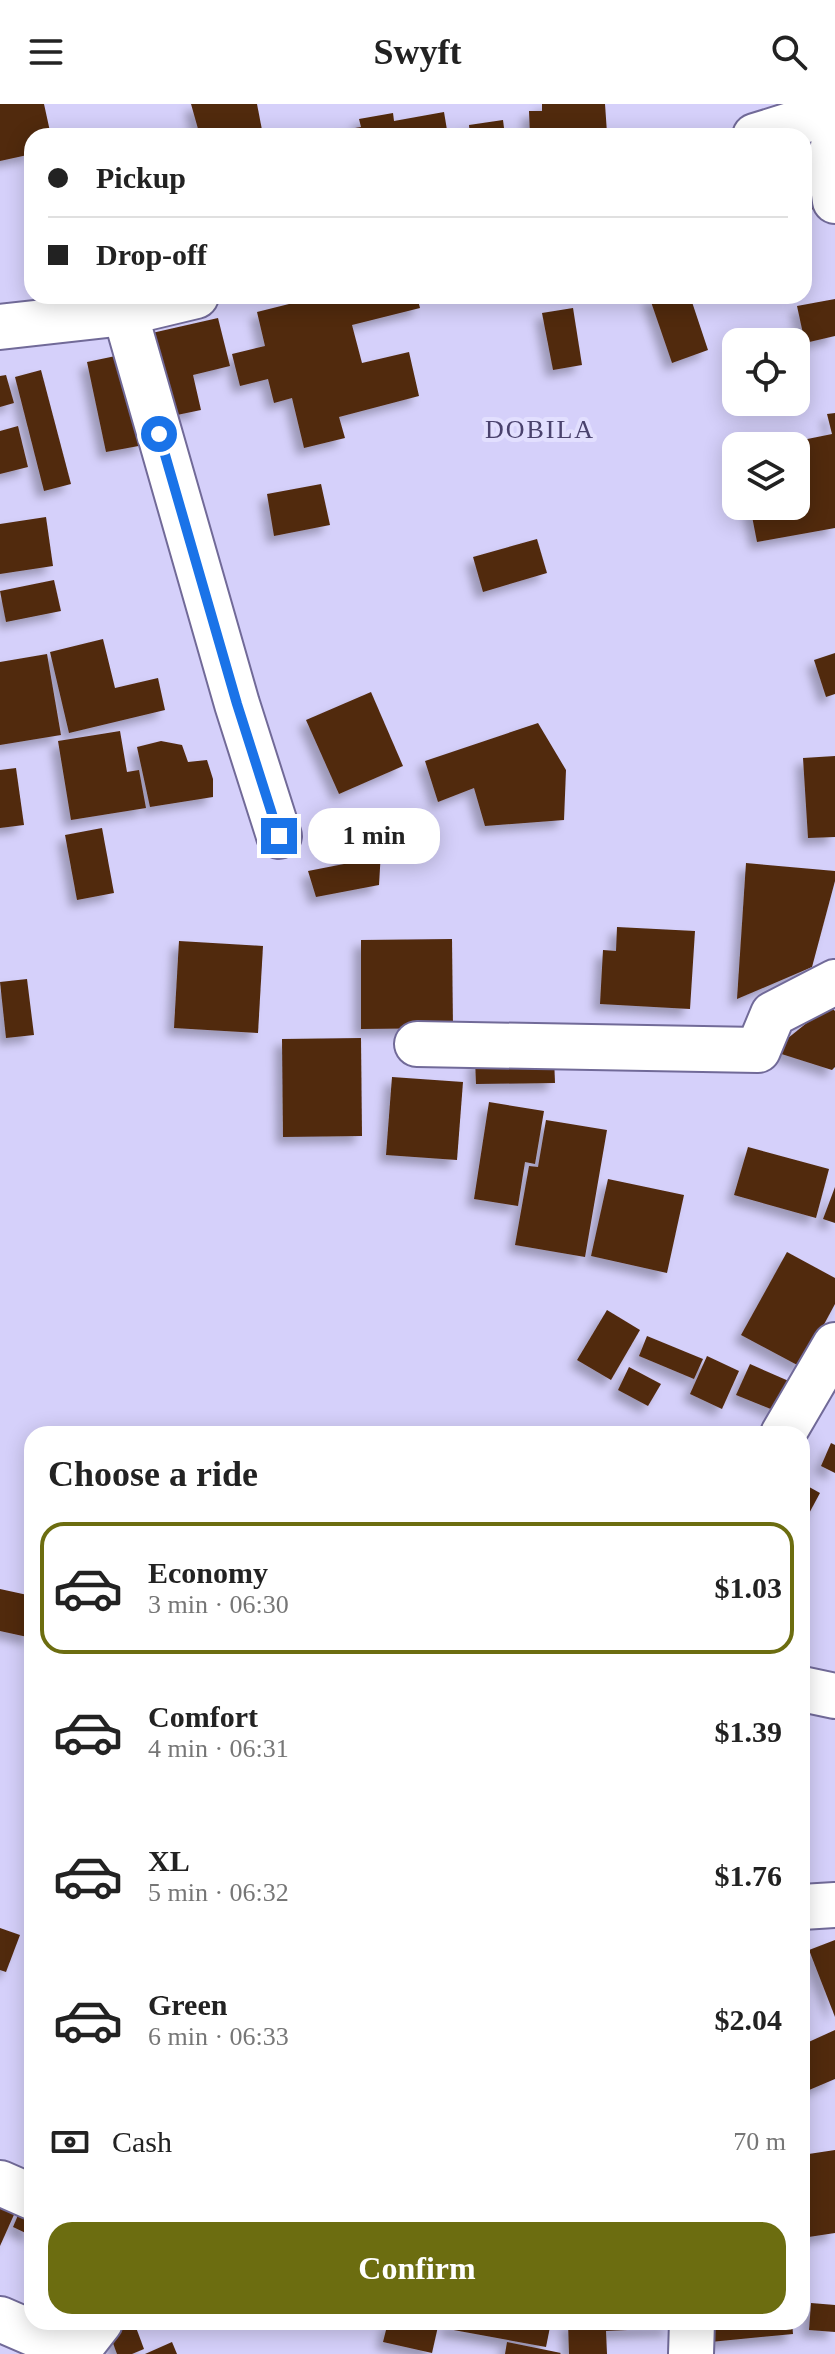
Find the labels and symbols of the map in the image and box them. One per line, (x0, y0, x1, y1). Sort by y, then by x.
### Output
district label: DOBILA (485, 415, 595, 444)
route start (141, 416, 177, 452)
callout: 1 min (307, 808, 439, 864)
route end (261, 818, 297, 854)

